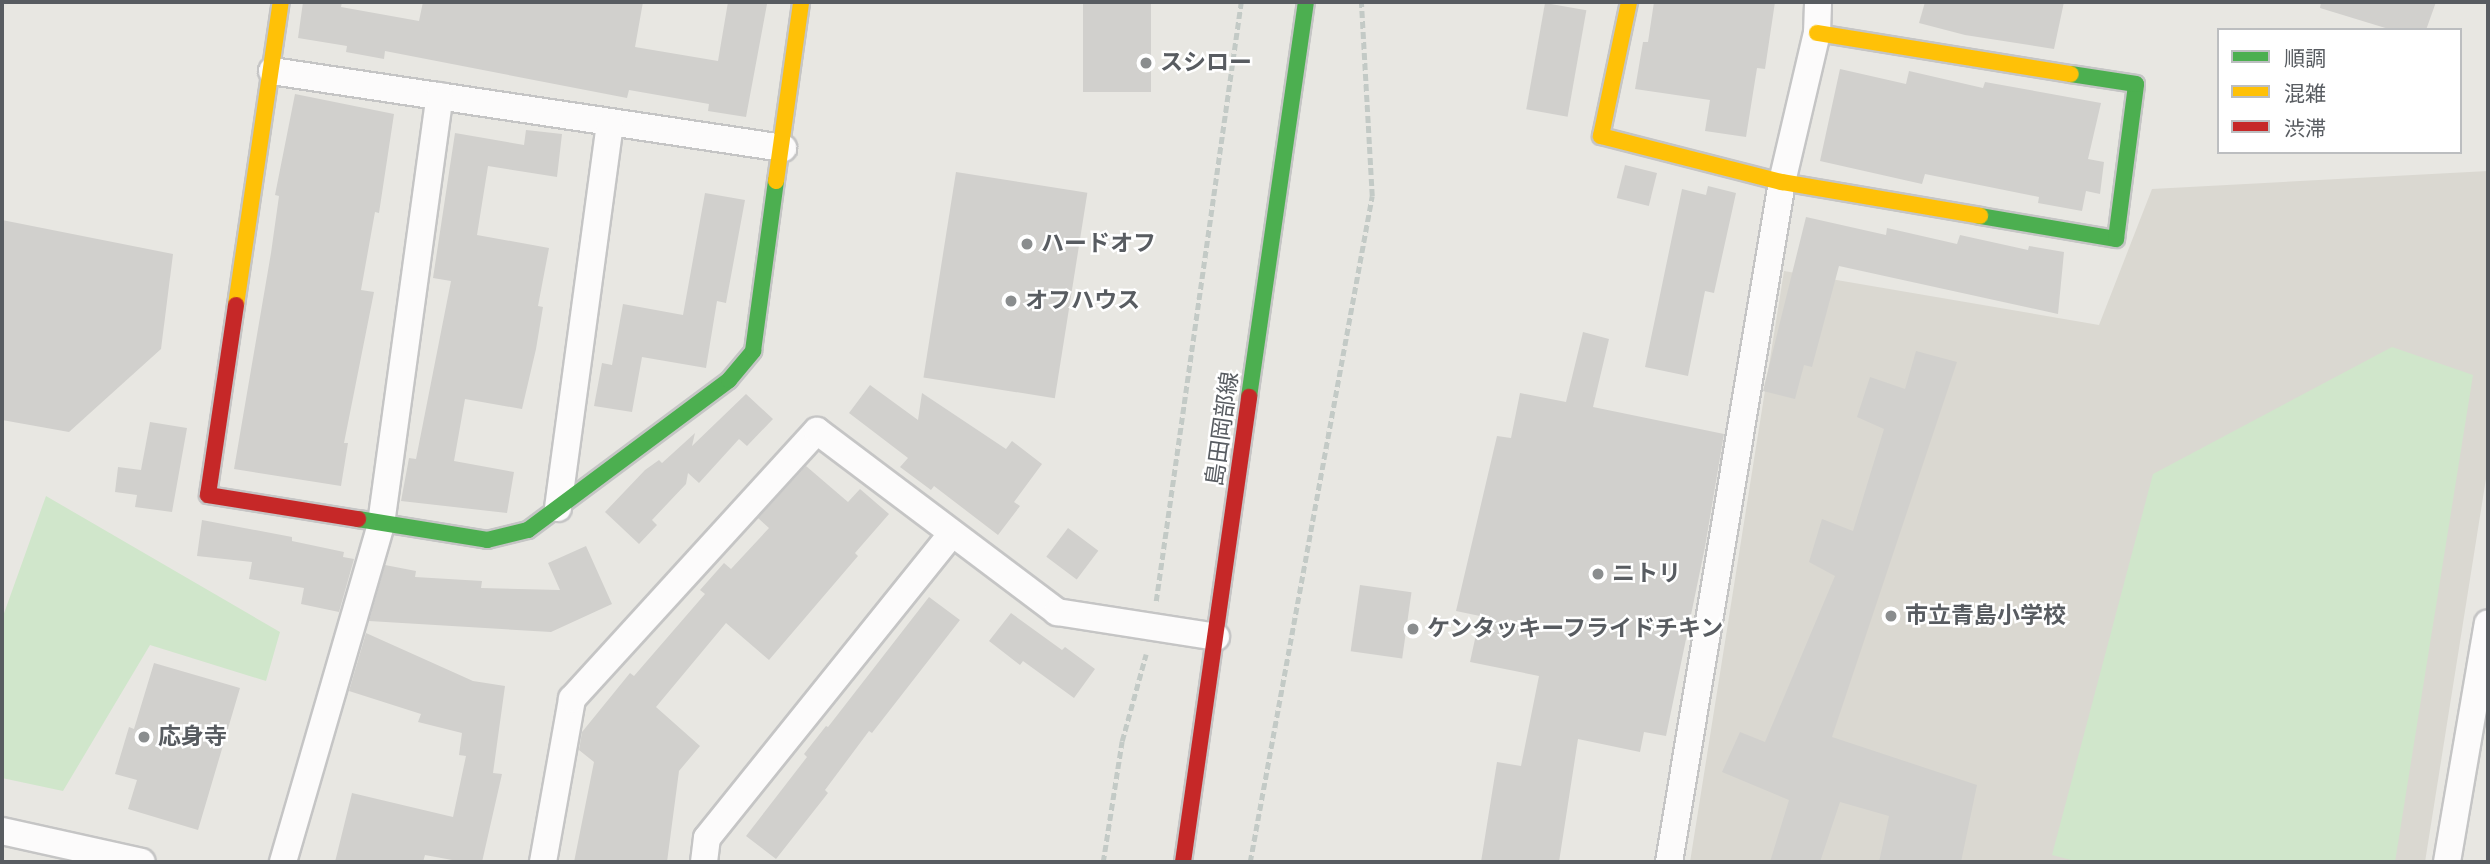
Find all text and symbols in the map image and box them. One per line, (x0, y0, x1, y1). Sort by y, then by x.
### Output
legend (2217, 28, 2462, 154)
text: 順調 (2284, 46, 2326, 71)
place label: スシロー (1160, 49, 1252, 77)
marker: スシロー (1138, 55, 1154, 71)
text: 混雑 (2284, 81, 2326, 106)
text: 渋滞 (2284, 116, 2326, 141)
place label: ハードオフ (1041, 230, 1156, 258)
marker: ハードオフ (1019, 236, 1035, 252)
place label: オフハウス (1025, 287, 1140, 315)
marker: オフハウス (1003, 293, 1019, 309)
street label: 島田岡部線 (1201, 370, 1245, 488)
place label: ニトリ (1612, 560, 1681, 588)
marker: ニトリ (1590, 566, 1606, 582)
place label: 市立青島小学校 (1905, 602, 2066, 630)
marker: 市立青島小学校 (1883, 608, 1899, 624)
place label: ケンタッキーフライドチキン (1427, 615, 1726, 643)
marker: ケンタッキーフライドチキン (1405, 621, 1421, 637)
place label: 応身寺 (158, 723, 227, 751)
marker: 応身寺 (136, 729, 152, 745)

